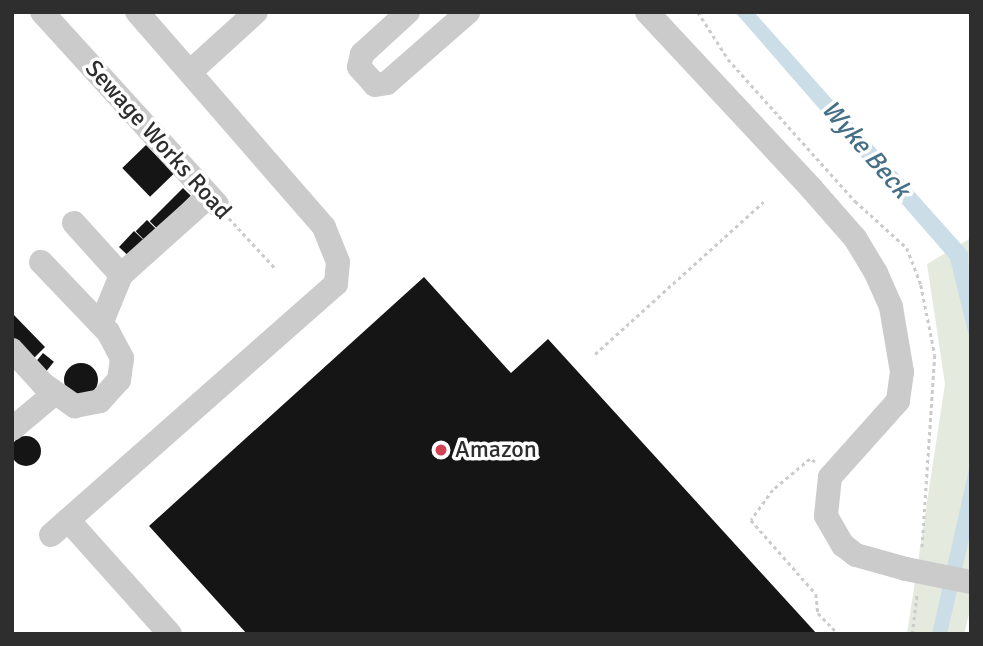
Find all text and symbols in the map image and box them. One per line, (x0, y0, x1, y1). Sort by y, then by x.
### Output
street label: Sewage Works Road (79, 55, 237, 225)
water label: Wyke Beck (814, 95, 916, 205)
place label: Amazon (455, 436, 537, 464)
marker: Amazon (433, 442, 449, 458)

